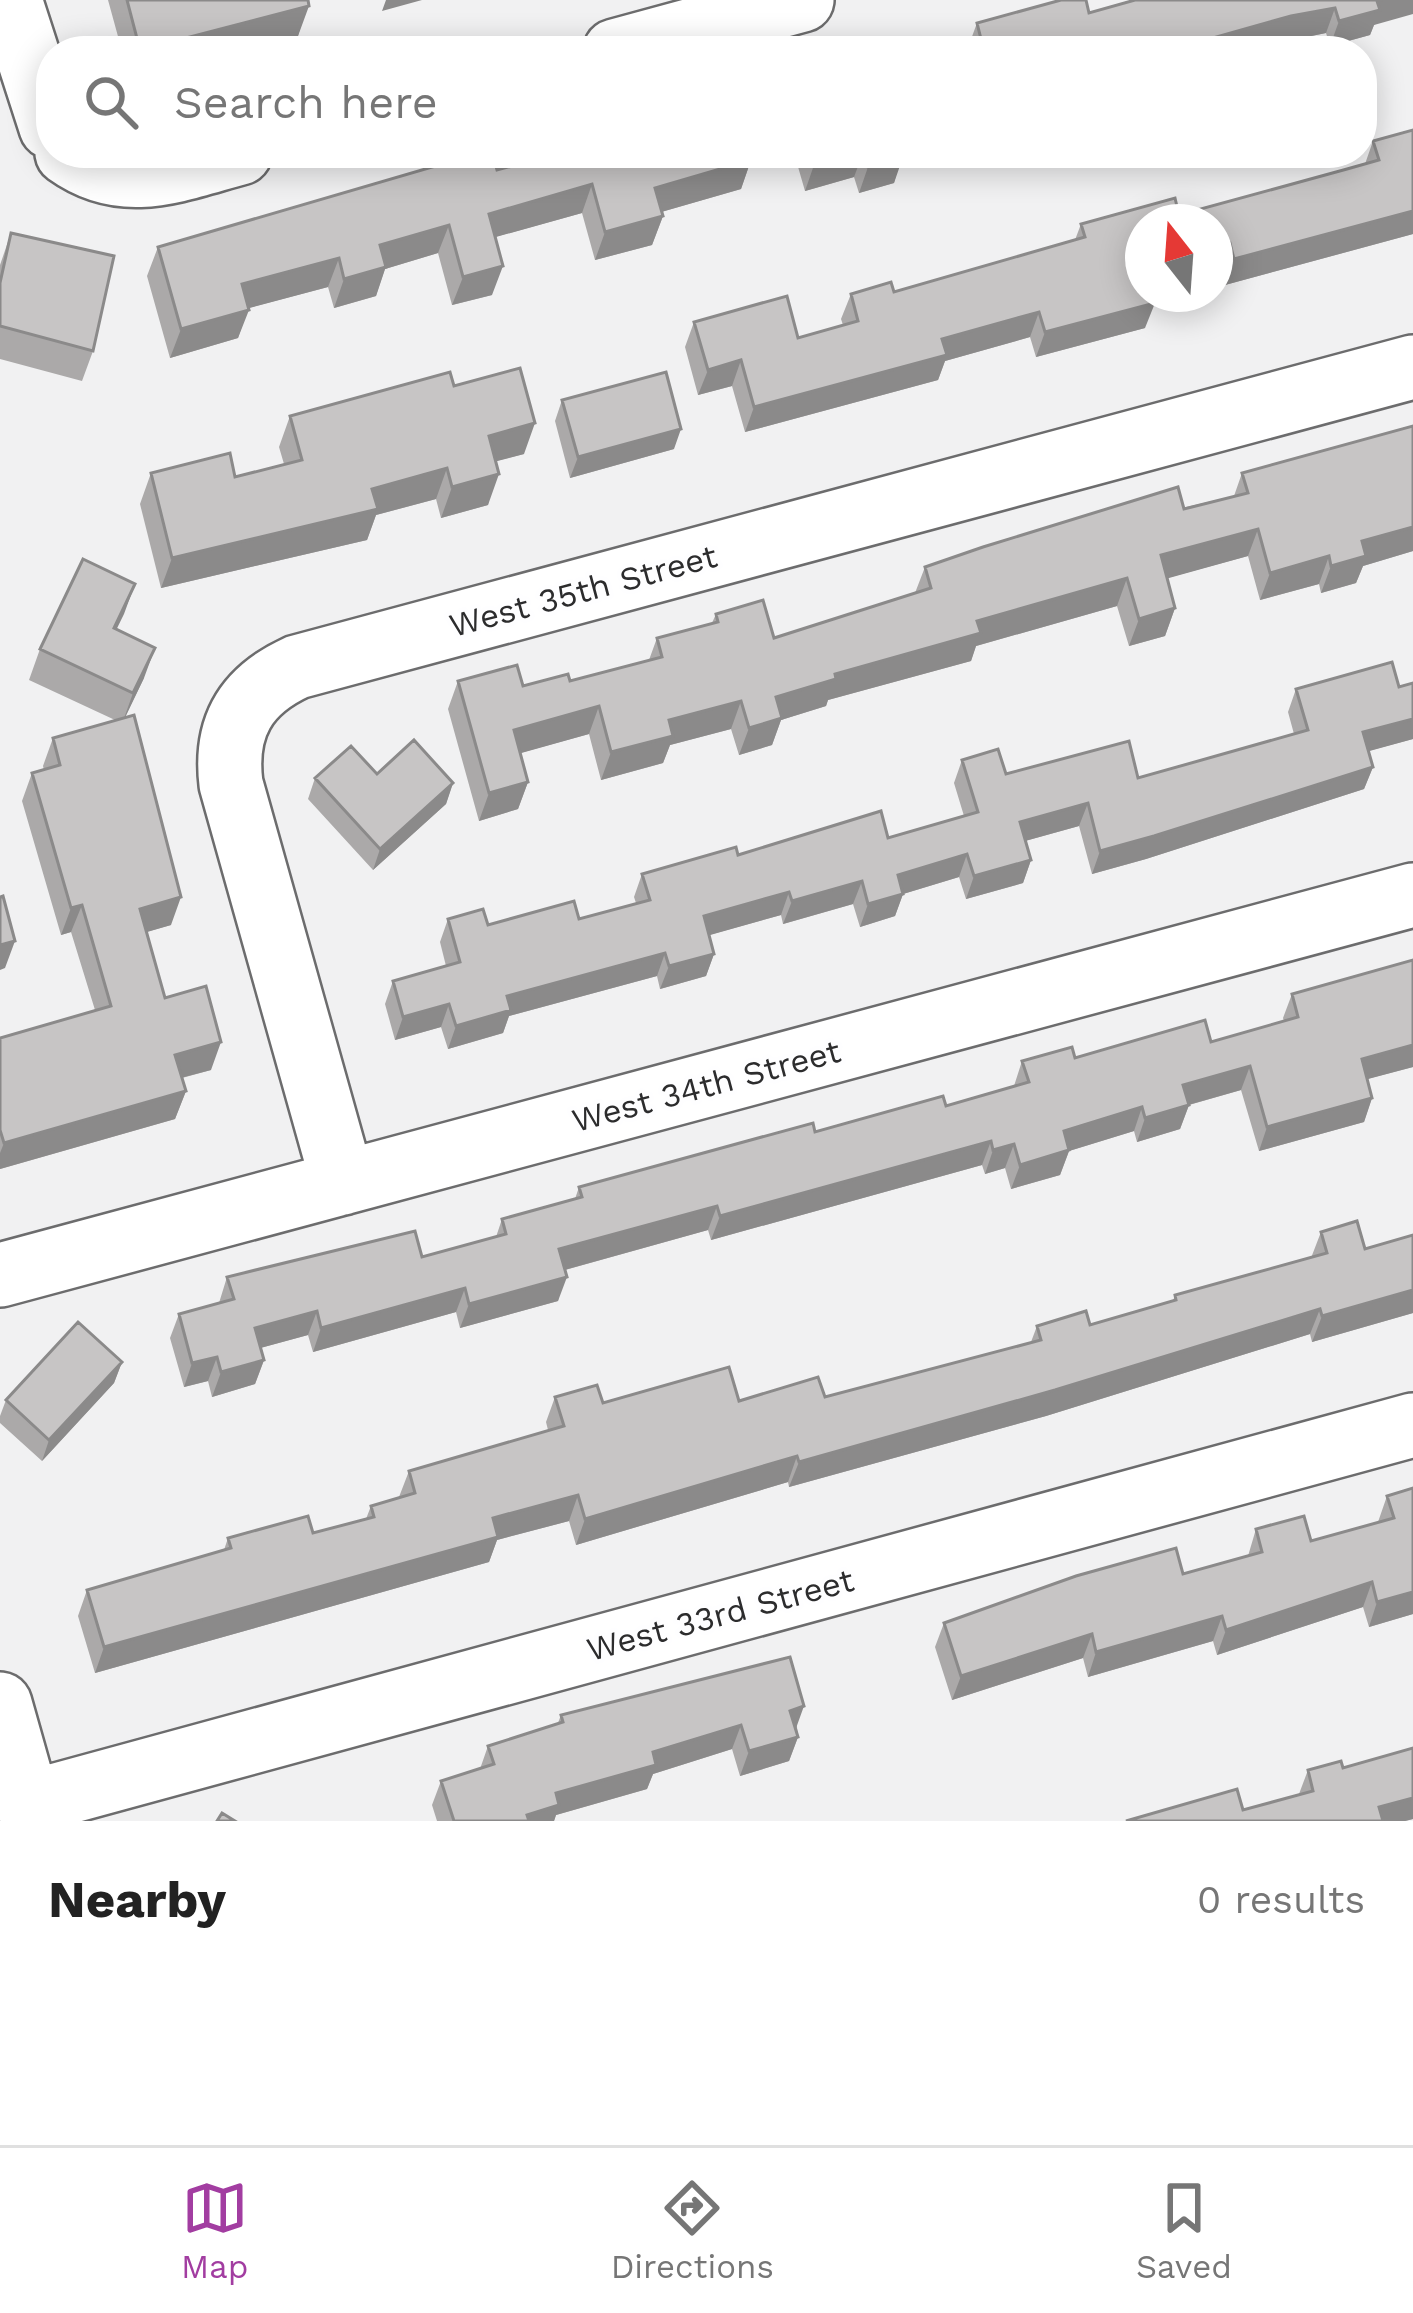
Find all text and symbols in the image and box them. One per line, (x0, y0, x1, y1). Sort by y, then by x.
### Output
search box (36, 36, 1377, 168)
icon: search (78, 69, 144, 135)
text: Search here (174, 76, 438, 129)
north arrow (1125, 204, 1233, 312)
street label: West 35th Street (445, 536, 721, 645)
street label: West 34th Street (568, 1031, 845, 1140)
street label: West 33rd Street (582, 1560, 858, 1669)
text: Nearby (48, 1870, 226, 1929)
text: 0 results (1197, 1877, 1365, 1922)
tab: Map (181, 2175, 248, 2286)
tab: Directions (611, 2175, 774, 2286)
tab: Saved (1136, 2175, 1232, 2286)

